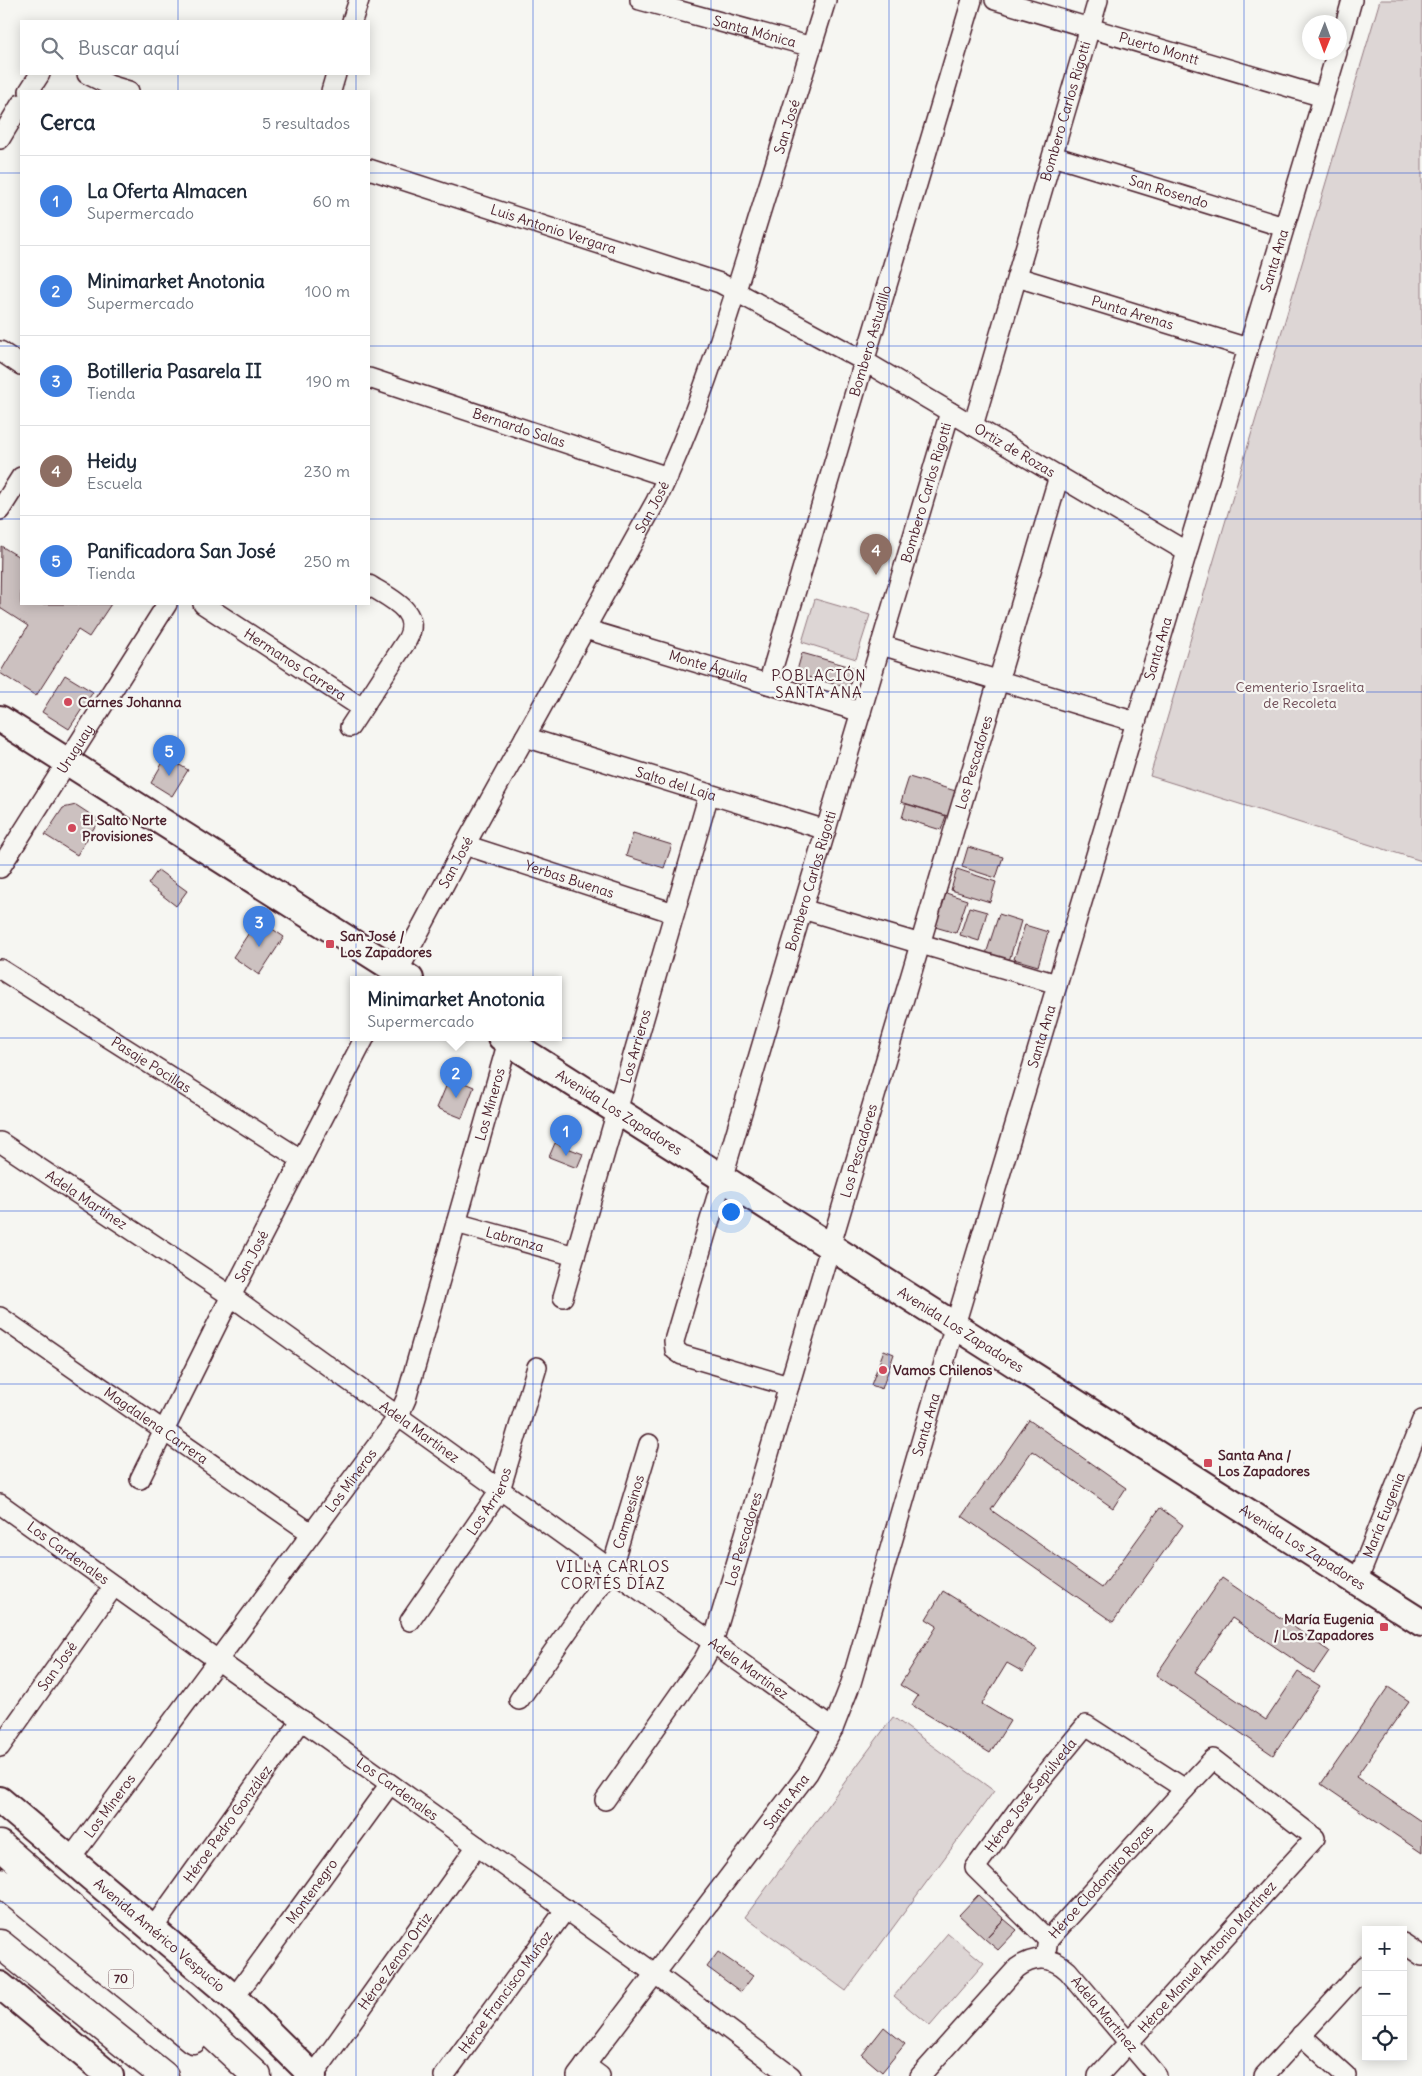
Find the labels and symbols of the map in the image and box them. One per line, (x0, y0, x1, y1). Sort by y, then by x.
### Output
street label: Santa Mónica (711, 11, 798, 51)
north arrow (1302, 15, 1347, 60)
street label: Puerto Montt (1117, 28, 1201, 69)
street label: Bombero Carlos Rigotti (1036, 39, 1094, 183)
street label: San José (770, 97, 804, 156)
street label: San Rosendo (1127, 171, 1211, 212)
street label: Luis Antonio Vergara (488, 200, 619, 258)
street label: Santa Ana (1256, 227, 1292, 294)
street label: Bombero Astudillo (845, 283, 895, 399)
street label: Punta Arenas (1089, 291, 1176, 334)
street label: Bernardo Salas (470, 404, 568, 451)
street label: Ortiz de Rozas (971, 419, 1059, 481)
street label: Bombero Carlos Rigotti (897, 421, 955, 565)
street label: San José (631, 478, 673, 536)
pin: 4 (860, 534, 892, 575)
street label: Santa Ana (1140, 615, 1176, 682)
street label: Hermanos Carrera (241, 624, 350, 704)
street label: Monte Águila (667, 646, 750, 687)
district label: POBLACIÓN SANTA ANA (771, 665, 867, 702)
park label: Cementerio Israelita de Recoleta (1236, 678, 1364, 712)
place label: Carnes Johanna (78, 693, 181, 711)
marker: Carnes Johanna (62, 696, 74, 708)
street label: Los Pescadores (952, 713, 996, 812)
street label: Uruguay (53, 721, 98, 777)
pin: 5 (153, 735, 185, 776)
street label: Salto del Laja (633, 763, 719, 805)
street label: Bombero Carlos Rigotti (781, 809, 840, 953)
place label: El Salto Norte Provisiones (82, 811, 167, 845)
marker: El Salto Norte Provisiones (66, 822, 78, 834)
street label: San José (435, 833, 477, 891)
street label: Yerbas Buenas (523, 856, 616, 902)
pin: 3 (243, 906, 275, 947)
place label: San José / Los Zapadores (340, 927, 433, 961)
marker: San José / Los Zapadores (324, 938, 336, 950)
street label: Santa Ana (1024, 1003, 1060, 1070)
street label: Los Arrieros (617, 1007, 655, 1085)
street label: Pasaje Pocillas (108, 1033, 195, 1097)
pin: 2 (440, 1057, 472, 1098)
street label: Avenida Los Zapadores (553, 1065, 686, 1159)
street label: Los Mineros (471, 1066, 509, 1143)
street label: Los Pescadores (836, 1102, 881, 1200)
pin: 1 (550, 1115, 582, 1156)
street label: Adela Martínez (42, 1166, 131, 1234)
your location (718, 1199, 744, 1225)
street label: Labranza (484, 1223, 546, 1256)
street label: San José (231, 1227, 272, 1285)
street label: Avenida Los Zapadores (894, 1283, 1027, 1376)
place label: Vamos Chilenos (893, 1361, 993, 1379)
marker: Vamos Chilenos (877, 1364, 889, 1376)
street label: Magdalena Carrera (101, 1383, 212, 1468)
street label: Santa Ana (908, 1391, 944, 1458)
street label: Adela Martínez (376, 1397, 463, 1467)
street label: Los Mineros (321, 1445, 381, 1516)
place label: Santa Ana / Los Zapadores (1218, 1446, 1311, 1480)
marker: Santa Ana / Los Zapadores (1202, 1457, 1214, 1469)
street label: Los Arrieros (463, 1465, 515, 1539)
street label: María Eugenia (1359, 1470, 1409, 1560)
street label: Campesinos (609, 1472, 648, 1551)
street label: Los Pescadores (721, 1490, 766, 1588)
street label: Avenida Los Zapadores (1236, 1500, 1369, 1594)
street label: Los Cardenales (24, 1517, 113, 1588)
district label: VILLA CARLOS CORTÉS DÍAZ (556, 1557, 670, 1593)
place label: María Eugenia / Los Zapadores (1274, 1610, 1375, 1644)
marker: María Eugenia / Los Zapadores (1378, 1621, 1390, 1633)
street label: Adela Martínez (705, 1633, 792, 1703)
street label: San José (34, 1638, 81, 1694)
street label: Héroe José Sepúlveda (981, 1735, 1080, 1856)
street label: Los Cardenales (353, 1754, 442, 1824)
street label: Héroe Pedro González (179, 1761, 276, 1886)
street label: Los Mineros (80, 1770, 139, 1841)
street label: Santa Ana (759, 1770, 813, 1833)
street label: Héroe Clodomiro Rozas (1045, 1821, 1157, 1942)
street label: Montenegro (282, 1855, 342, 1927)
street label: Avenida Américo Vespucio (90, 1874, 229, 1996)
street label: Héroe Manuel Antonio Martínez (1134, 1877, 1280, 2037)
street label: Héroe Zenon Ortiz (354, 1909, 436, 2013)
street label: Héroe Francisco Muñoz (454, 1927, 556, 2057)
road number: 70 (108, 1970, 134, 1988)
street label: Adela Martínez (1067, 1972, 1142, 2056)

